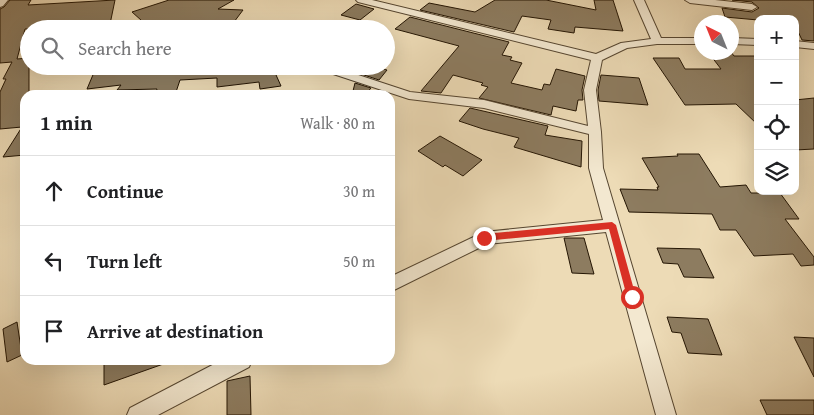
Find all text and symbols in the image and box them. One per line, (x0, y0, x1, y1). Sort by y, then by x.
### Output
north arrow (694, 15, 739, 60)
map controls (754, 15, 799, 195)
button: + (754, 15, 799, 60)
search box (20, 20, 395, 75)
icon: search (38, 34, 66, 62)
text: Search here (78, 34, 172, 62)
button: − (754, 60, 799, 105)
button: locate (754, 105, 799, 150)
text: 1 min (40, 107, 92, 138)
text: Walk · 80 m (300, 111, 375, 135)
button: layers (754, 150, 799, 195)
icon: ahead (40, 177, 68, 205)
text: Continue (87, 177, 164, 205)
text: 30 m (343, 179, 375, 203)
route end (473, 227, 496, 250)
icon: left (40, 247, 68, 275)
text: Turn left (87, 247, 162, 275)
text: 50 m (343, 249, 375, 273)
route start (621, 286, 644, 309)
icon: arrive (40, 317, 68, 345)
text: Arrive at destination (87, 317, 263, 345)

